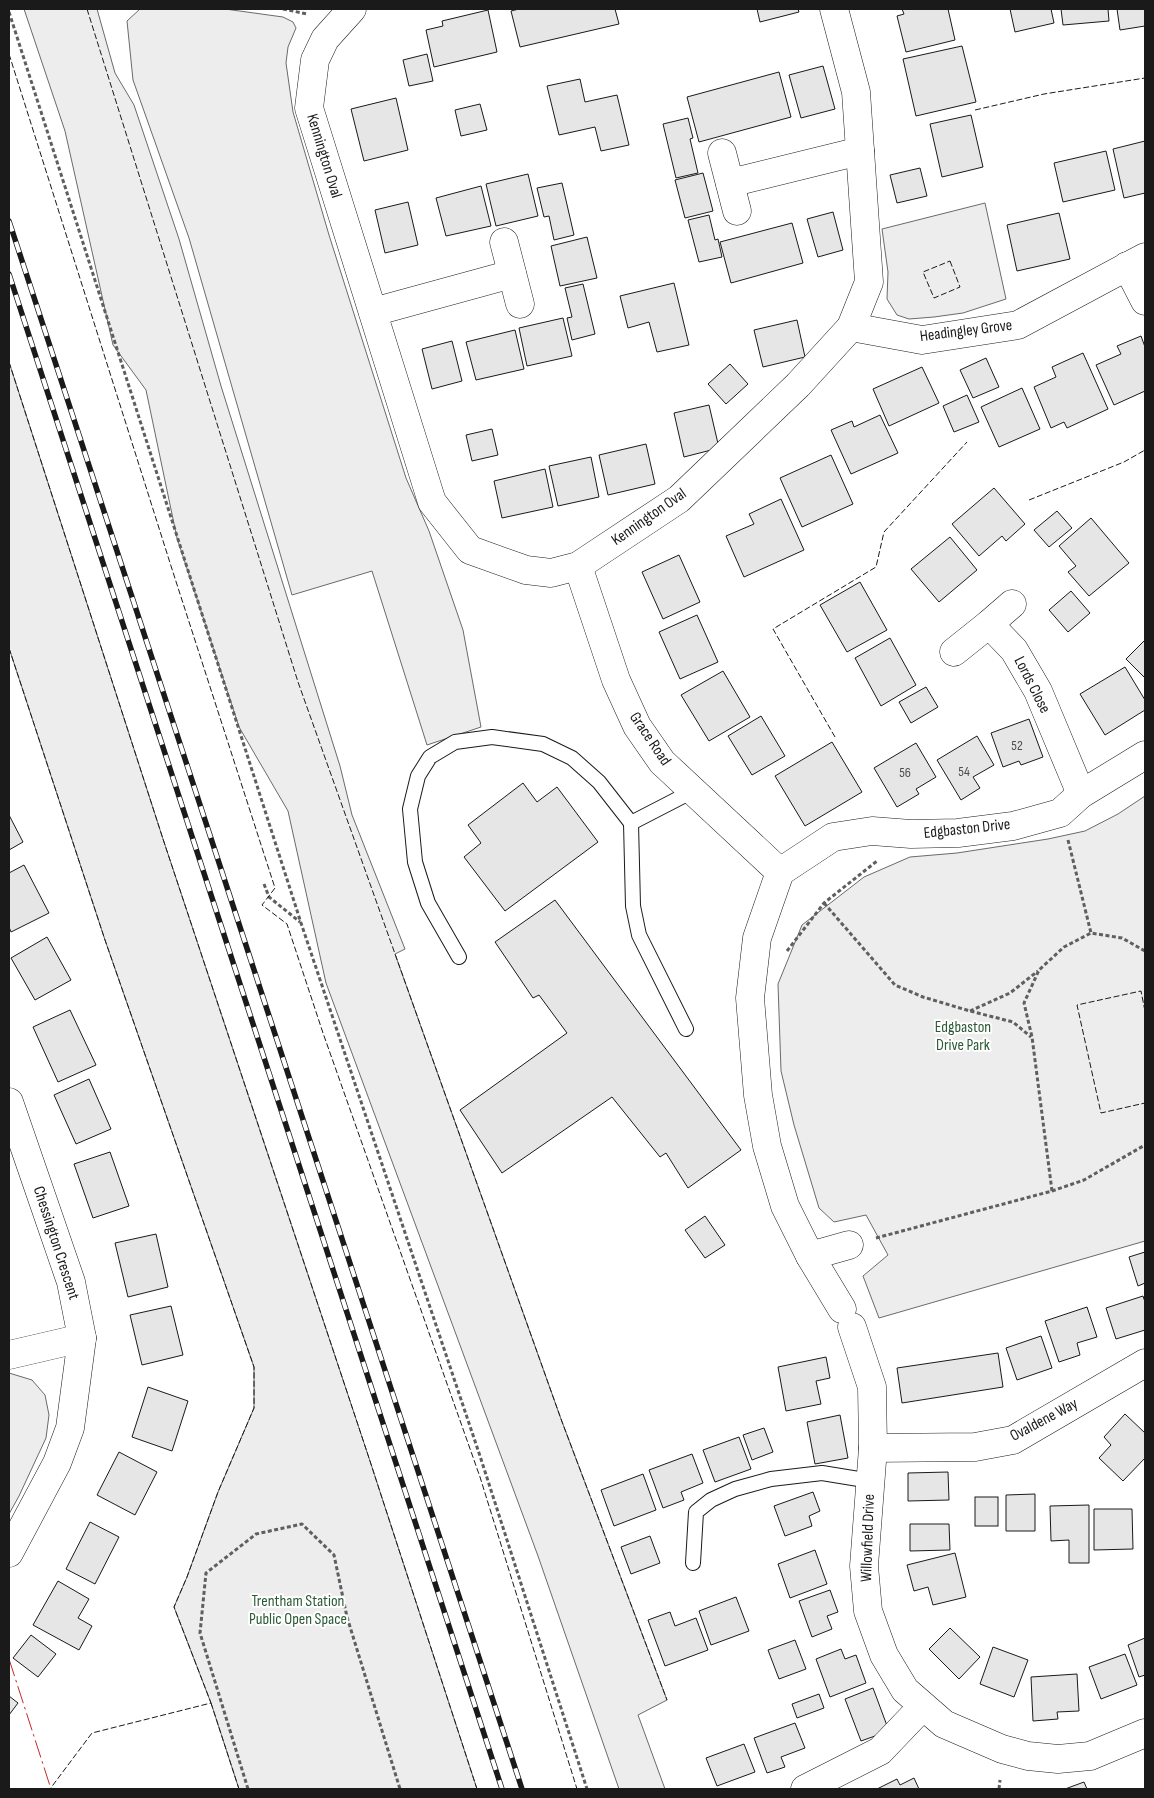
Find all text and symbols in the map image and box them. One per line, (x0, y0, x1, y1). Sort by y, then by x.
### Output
street label: Kennington Oval (302, 112, 346, 200)
street label: Headingley Grove (919, 316, 1013, 346)
street label: Kennington Oval (608, 484, 690, 550)
street label: Lords Close (1010, 653, 1054, 717)
street label: Grace Road (625, 709, 675, 769)
house number: 52 (1011, 737, 1023, 754)
house number: 54 (958, 763, 970, 780)
house number: 56 (899, 764, 911, 781)
street label: Edgbaston Drive (923, 815, 1011, 843)
park label: Edgbaston Drive Park (935, 1018, 991, 1055)
street label: Chessington Crescent (29, 1184, 83, 1302)
street label: Ovaldene Way (1007, 1394, 1081, 1446)
street label: Willowfield Drive (857, 1493, 879, 1583)
park label: Trentham Station Public Open Space (249, 1592, 347, 1629)

